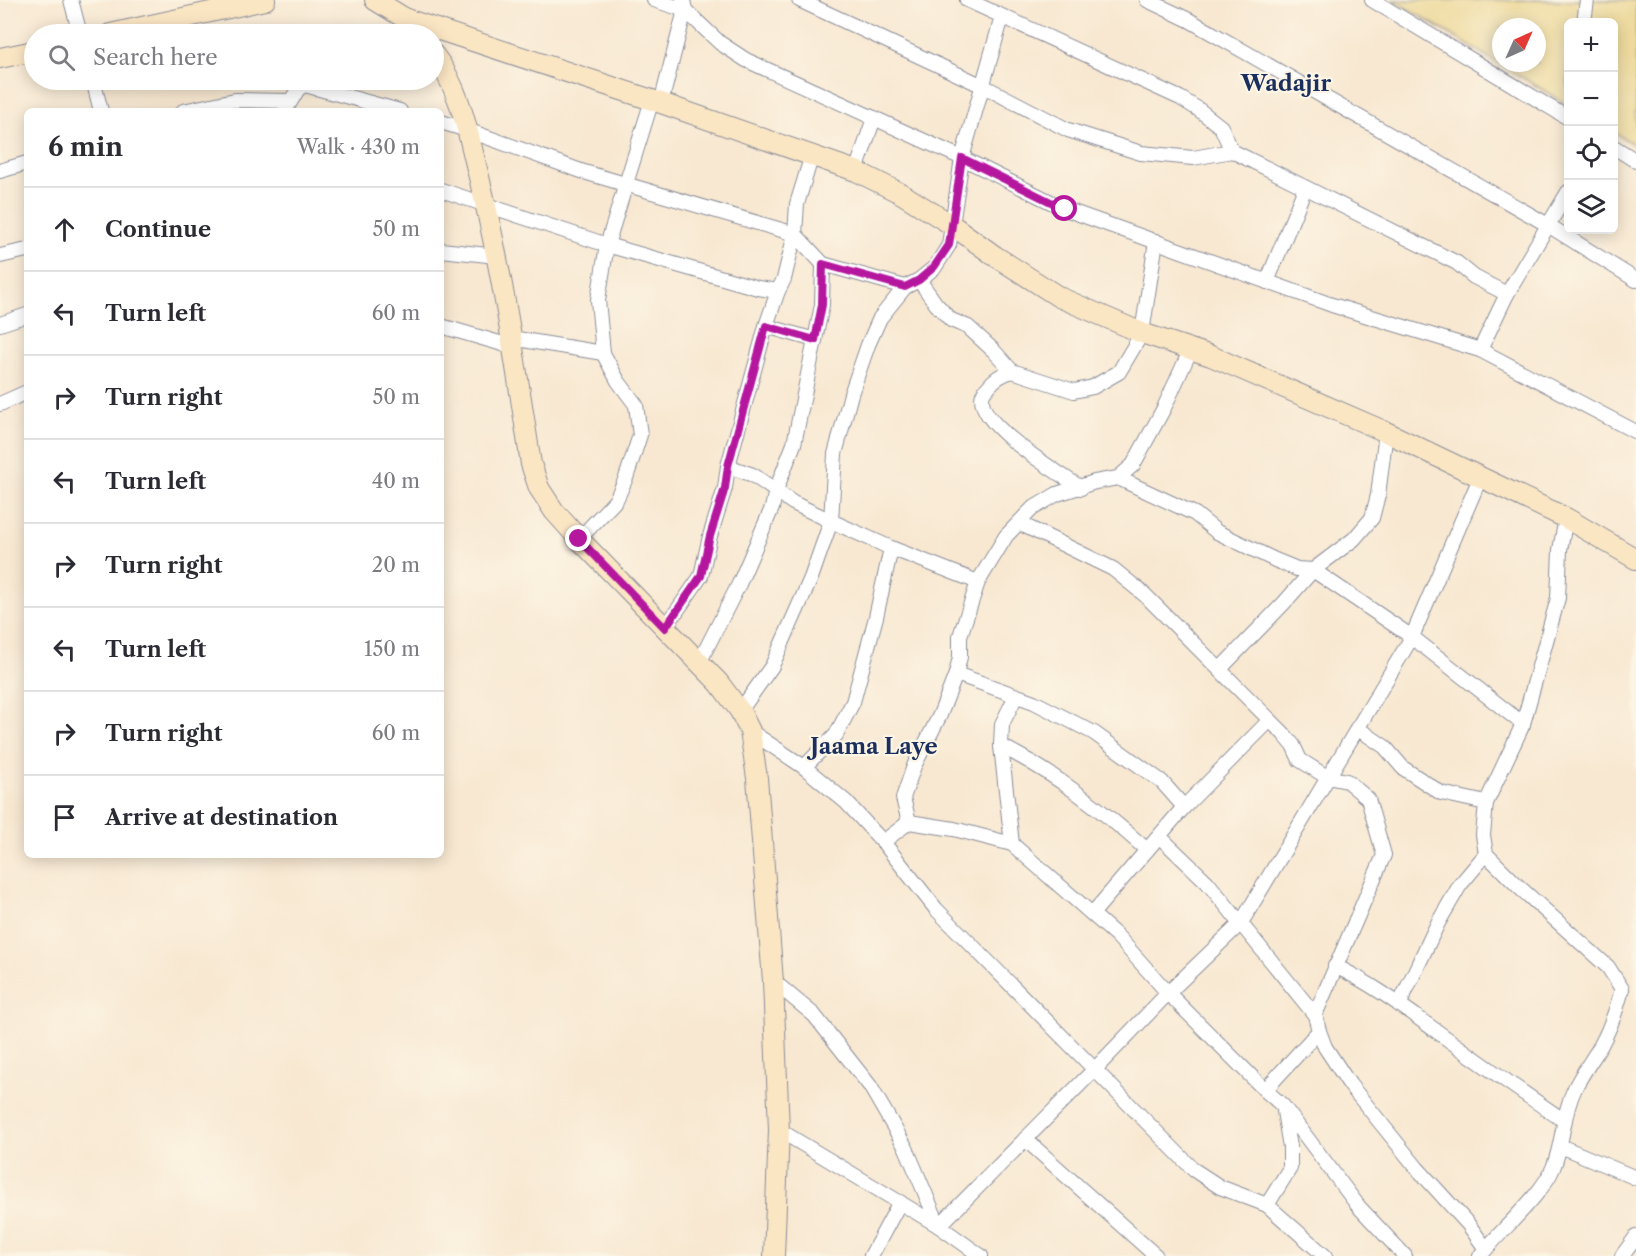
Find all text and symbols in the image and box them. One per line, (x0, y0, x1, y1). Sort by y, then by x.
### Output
north arrow (1492, 18, 1546, 72)
map controls (1564, 18, 1618, 234)
button: + (1564, 18, 1618, 72)
search box (24, 24, 444, 90)
icon: search (45, 41, 78, 74)
text: Search here (93, 44, 218, 71)
district label: Wadajir (1240, 70, 1331, 97)
button: − (1564, 72, 1618, 126)
button: locate (1564, 126, 1618, 180)
text: 6 min (48, 131, 123, 163)
text: Walk · 430 m (297, 135, 420, 159)
button: layers (1564, 180, 1618, 234)
route start (1051, 195, 1077, 221)
icon: ahead (48, 213, 81, 246)
text: Continue (105, 216, 211, 243)
text: 50 m (373, 217, 420, 241)
icon: left (48, 297, 81, 330)
text: Turn left (105, 300, 206, 327)
text: 60 m (372, 301, 420, 325)
icon: right (48, 381, 81, 414)
text: Turn right (105, 384, 223, 411)
text: 50 m (373, 385, 420, 409)
icon: left (48, 465, 81, 498)
text: Turn left (105, 468, 206, 495)
text: 40 m (372, 469, 420, 493)
route end (565, 525, 591, 551)
icon: right (48, 549, 81, 582)
text: Turn right (105, 552, 223, 579)
text: 20 m (372, 553, 420, 577)
icon: left (48, 633, 81, 666)
text: Turn left (105, 636, 206, 663)
text: 150 m (364, 637, 420, 661)
icon: right (48, 717, 81, 750)
text: Turn right (105, 720, 223, 747)
text: 60 m (372, 721, 420, 745)
district label: Jaama Laye (806, 733, 938, 760)
icon: arrive (48, 801, 81, 834)
text: Arrive at destination (105, 804, 338, 831)

